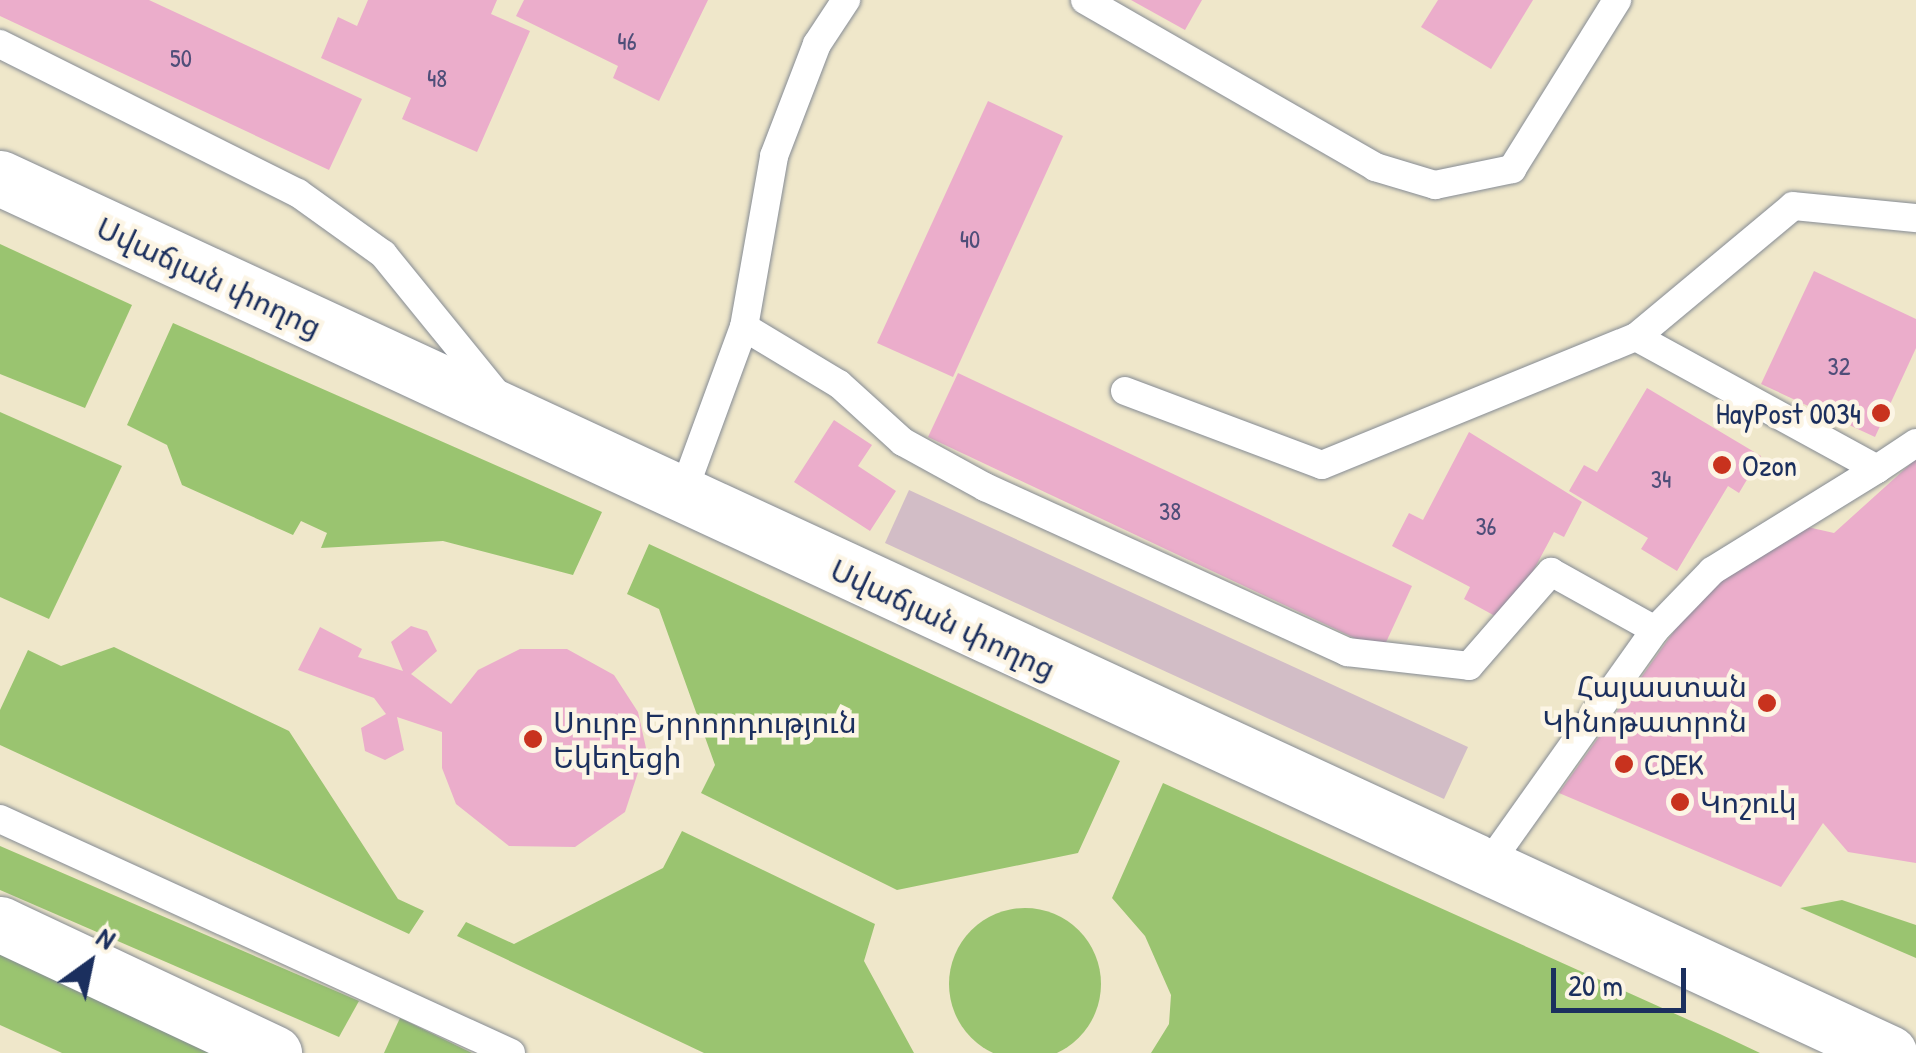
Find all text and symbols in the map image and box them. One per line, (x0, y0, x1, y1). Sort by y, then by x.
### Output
house number: 46 (617, 26, 637, 56)
house number: 50 (170, 43, 192, 73)
house number: 48 (427, 63, 447, 93)
street label: Սվաճյան փողոց (91, 209, 327, 345)
house number: 40 (960, 224, 980, 254)
house number: 32 (1828, 351, 1850, 381)
place label: HayPost 0034 (1716, 395, 1861, 431)
marker: HayPost 0034 (1870, 402, 1892, 424)
place label: Ozon (1742, 447, 1797, 483)
marker: Ozon (1711, 454, 1733, 476)
house number: 34 (1651, 464, 1671, 494)
house number: 38 (1159, 496, 1181, 526)
house number: 36 (1475, 511, 1497, 541)
street label: Սվաճյան փողոց (825, 551, 1061, 687)
place label: Հայաստան Կինոթատրոն (1543, 668, 1747, 738)
marker: Հայաստան Կինոթատրոն (1756, 692, 1778, 714)
place label: Սուրբ Երրորդություն Եկեղեցի (553, 704, 857, 774)
marker: Սուրբ Երրորդություն Եկեղեցի (522, 728, 544, 750)
place label: CDEK (1644, 746, 1704, 782)
marker: CDEK (1613, 753, 1635, 775)
place label: Կոշուկ (1700, 784, 1797, 820)
marker: Կոշուկ (1669, 791, 1691, 813)
north arrow (40, 913, 140, 1013)
text: N (90, 918, 123, 958)
scale bar (1556, 948, 1691, 1010)
text: 20 m (1568, 965, 1623, 1005)

